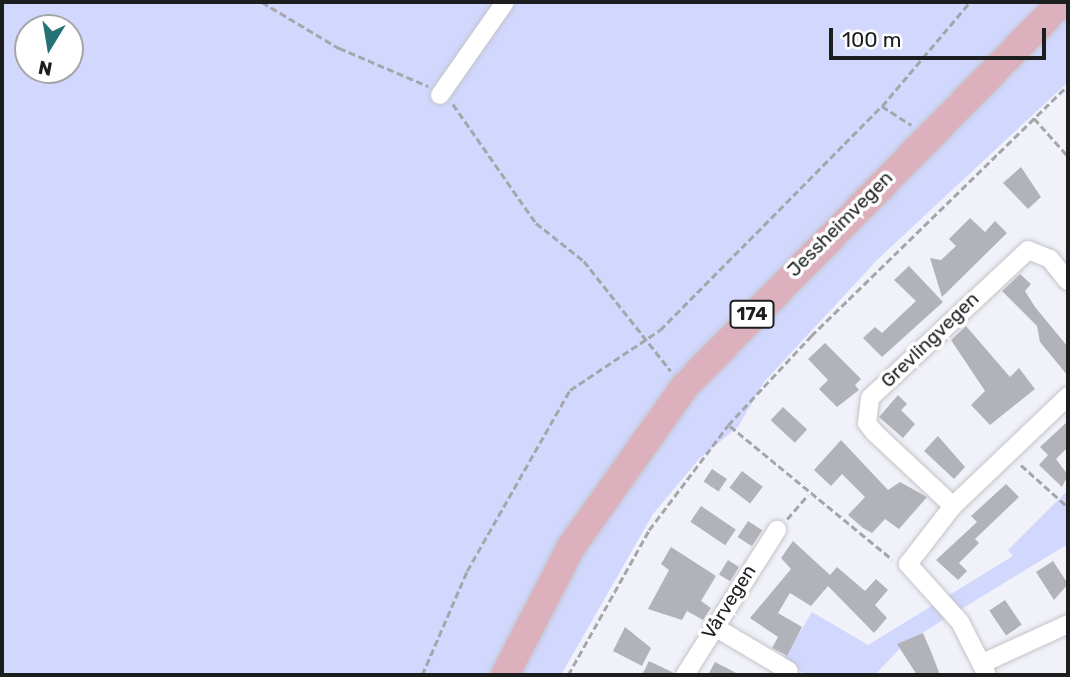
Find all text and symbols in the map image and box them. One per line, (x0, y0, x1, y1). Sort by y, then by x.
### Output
north arrow (14, 14, 84, 84)
scale bar (832, 14, 1049, 58)
text: 100 m (842, 27, 901, 52)
text: N (36, 56, 54, 81)
street label: Jessheimvegen (783, 167, 897, 281)
street label: Grevlingvegen (876, 288, 984, 392)
road number: 174 (729, 300, 775, 328)
street label: Vårvegen (697, 561, 761, 643)

